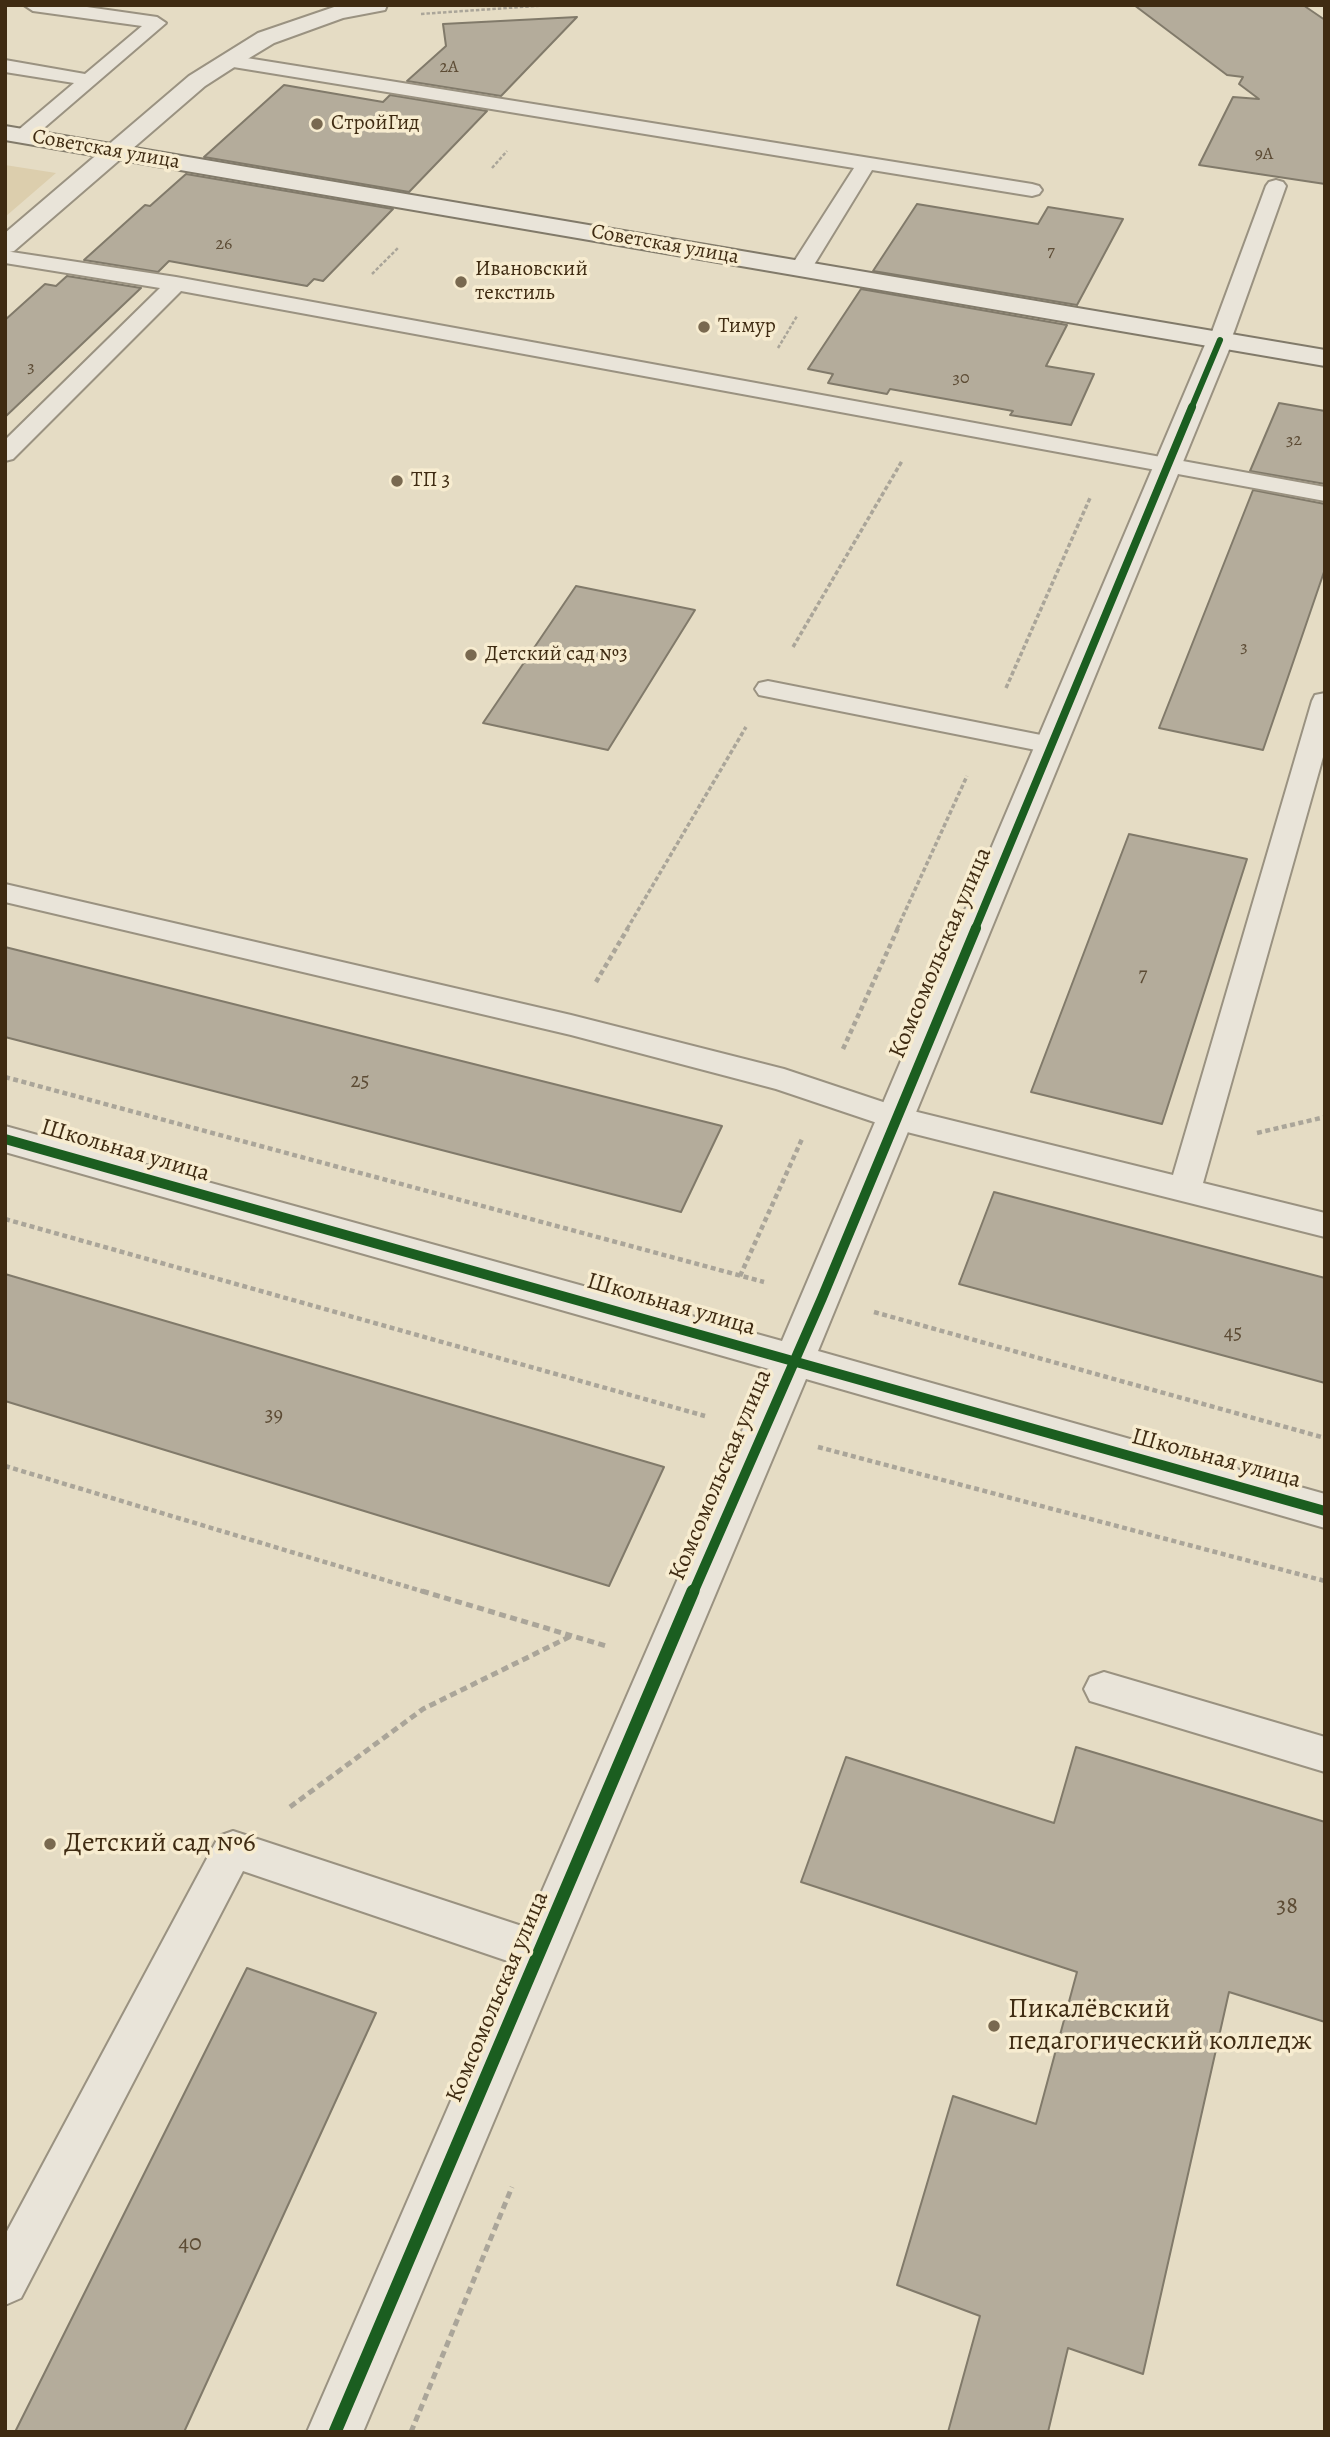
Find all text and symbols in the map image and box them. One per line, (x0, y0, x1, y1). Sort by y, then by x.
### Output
house number: 2А (439, 57, 459, 79)
place label: СтройГид (331, 111, 420, 137)
marker: СтройГид (309, 116, 325, 132)
street label: Советская улица (30, 125, 182, 175)
house number: 9А (1255, 144, 1273, 166)
street label: Советская улица (589, 220, 741, 270)
house number: 26 (216, 234, 232, 256)
house number: 7 (1047, 241, 1055, 263)
place label: Ивановский текстиль (475, 257, 588, 307)
marker: Ивановский текстиль (453, 274, 469, 290)
place label: Тимур (718, 314, 776, 340)
marker: Тимур (696, 319, 712, 335)
house number: 3 (27, 357, 35, 379)
house number: 30 (952, 368, 970, 390)
house number: 32 (1286, 430, 1302, 452)
place label: ТП 3 (411, 468, 450, 494)
marker: ТП 3 (389, 473, 405, 489)
house number: 3 (1240, 637, 1248, 659)
place label: Детский сад №3 (485, 642, 628, 668)
marker: Детский сад №3 (463, 647, 479, 663)
street label: Комсомольская улица (883, 843, 999, 1063)
house number: 7 (1139, 963, 1147, 989)
house number: 25 (350, 1069, 370, 1095)
street label: Школьная улица (37, 1113, 213, 1189)
street label: Школьная улица (583, 1267, 759, 1343)
house number: 45 (1224, 1321, 1242, 1347)
street label: Комсомольская улица (663, 1365, 779, 1585)
house number: 39 (265, 1403, 283, 1429)
street label: Школьная улица (1128, 1423, 1304, 1495)
place label: Детский сад №6 (64, 1827, 256, 1861)
marker: Детский сад №6 (42, 1836, 58, 1852)
street label: Комсомольская улица (440, 1887, 556, 2107)
house number: 38 (1276, 1893, 1298, 1921)
place label: Пикалёвский педагогический колледж (1008, 1993, 1312, 2059)
marker: Пикалёвский педагогический колледж (986, 2018, 1002, 2034)
house number: 40 (178, 2230, 202, 2258)

